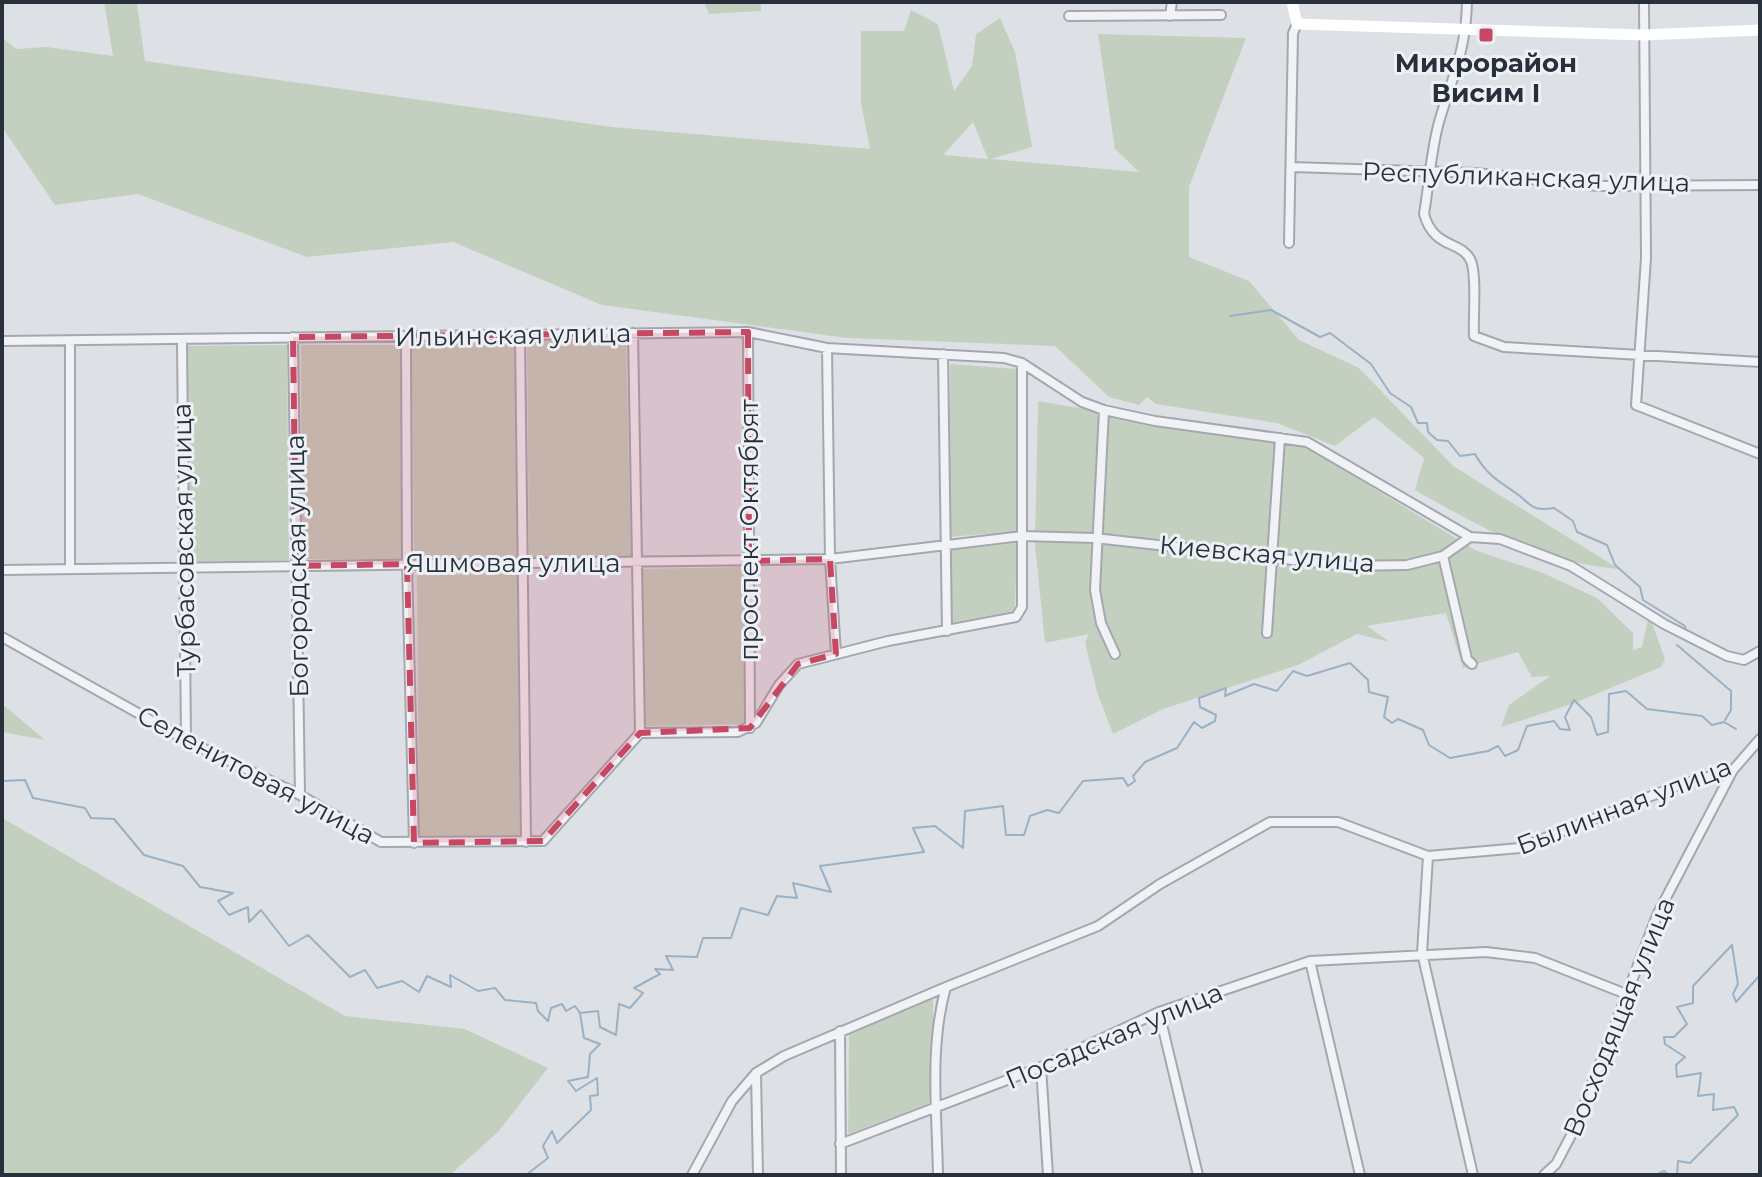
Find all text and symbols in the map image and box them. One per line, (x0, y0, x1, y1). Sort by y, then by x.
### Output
marker: Микрорайон Висим I (1477, 26, 1495, 44)
place label: Микрорайон Висим I (1395, 47, 1577, 109)
street label: Республиканская улица (1362, 155, 1690, 199)
street label: Ильинская улица (395, 317, 631, 353)
street label: проспект Октябрят (733, 399, 765, 661)
street label: Турбасовская улица (166, 403, 202, 677)
street label: Богородская улица (279, 434, 315, 698)
street label: Киевская улица (1158, 529, 1376, 579)
street label: Яшмовая улица (406, 547, 620, 579)
street label: Селенитовая улица (132, 699, 380, 851)
street label: Былинная улица (1512, 750, 1736, 862)
street label: Восходящая улица (1556, 893, 1682, 1141)
street label: Посадская улица (1000, 976, 1228, 1096)

